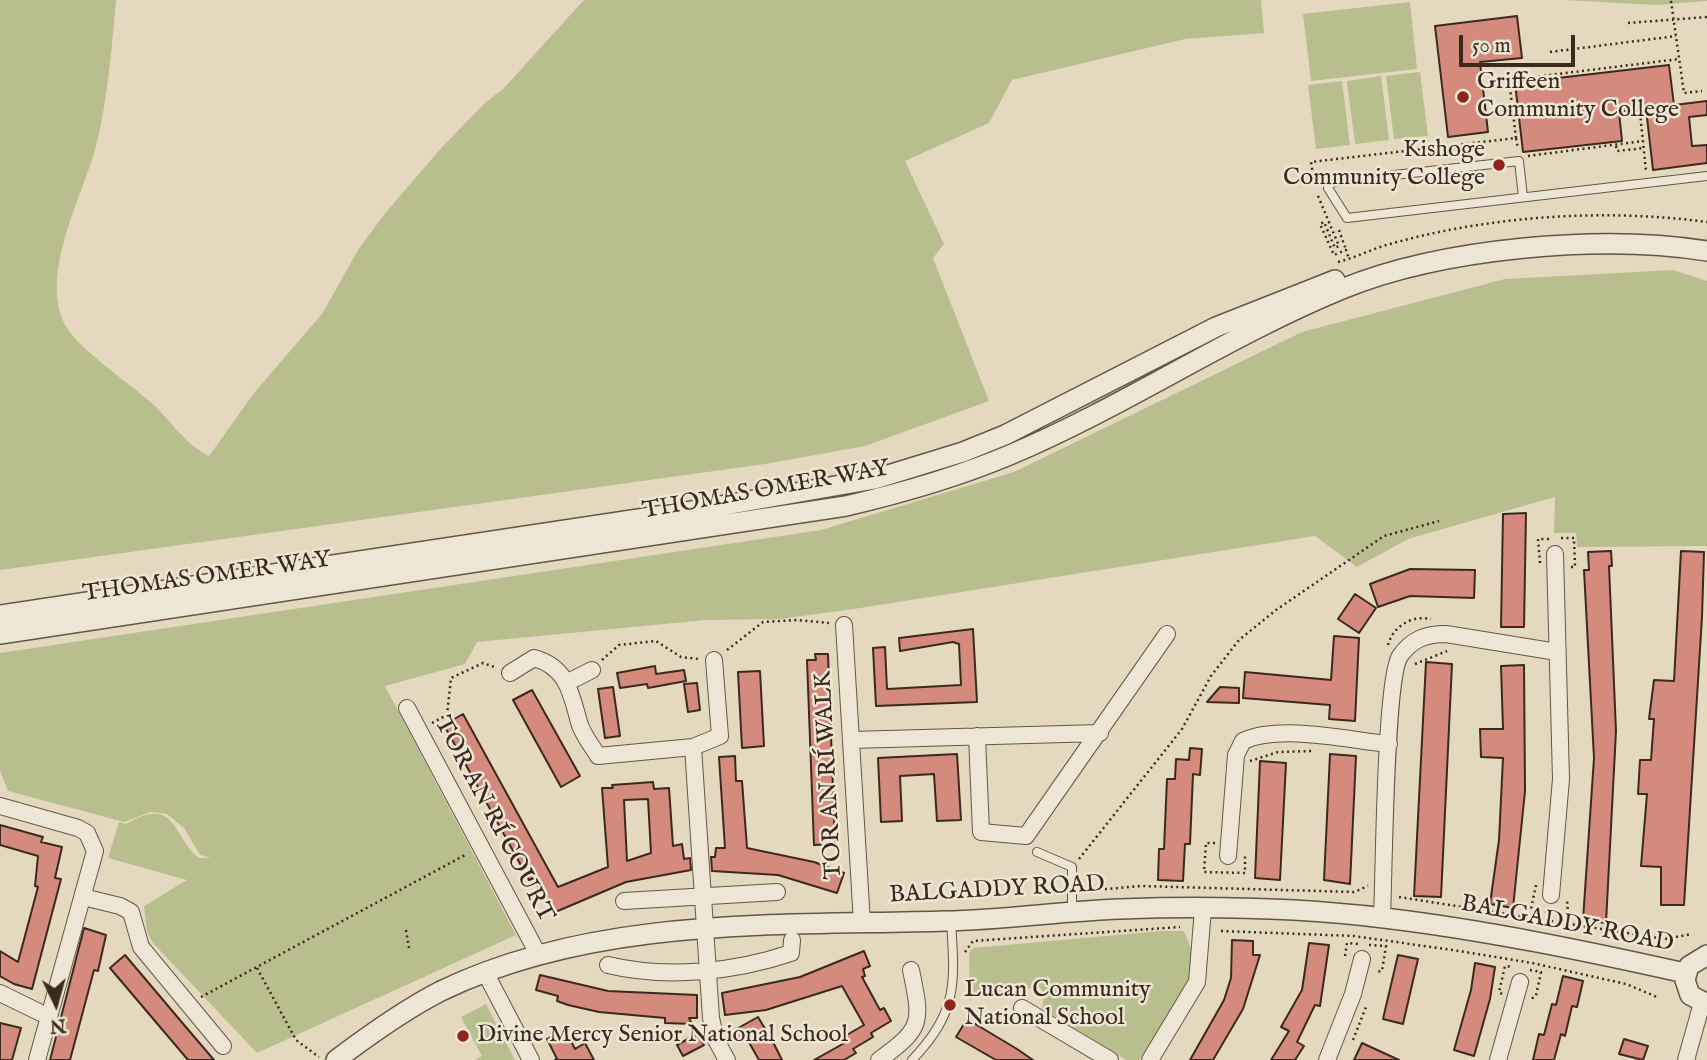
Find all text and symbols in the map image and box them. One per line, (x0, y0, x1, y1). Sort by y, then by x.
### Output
scale bar (1462, 21, 1578, 65)
text: 50 m (1472, 33, 1511, 60)
place label: Griffeen Community College (1477, 69, 1679, 125)
marker: Griffeen Community College (1455, 89, 1471, 105)
place label: Kishoge Community College (1283, 137, 1485, 193)
marker: Kishoge Community College (1491, 157, 1507, 173)
street label: THOMAS OMER WAY (640, 455, 892, 527)
street label: THOMAS OMER WAY (81, 546, 333, 610)
street label: TOR AN RÍ WALK (810, 670, 850, 880)
street label: TOR AN RÍ COURT (427, 712, 559, 928)
street label: BALGADDY ROAD (888, 871, 1106, 911)
street label: BALGADDY ROAD (1458, 890, 1676, 960)
north arrow (21, 969, 91, 1039)
place label: Lucan Community National School (964, 977, 1151, 1033)
marker: Lucan Community National School (942, 997, 958, 1013)
text: N (49, 1012, 67, 1038)
place label: Divine Mercy Senior National School (477, 1022, 848, 1050)
marker: Divine Mercy Senior National School (455, 1028, 471, 1044)

